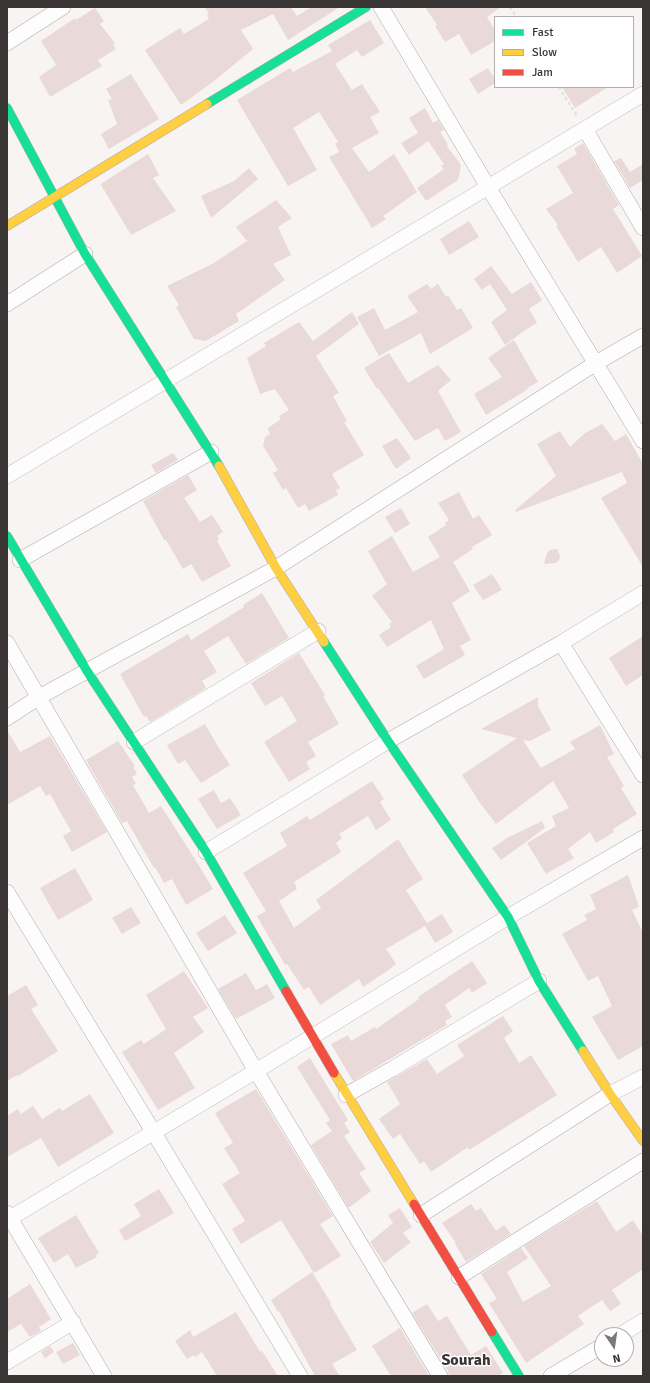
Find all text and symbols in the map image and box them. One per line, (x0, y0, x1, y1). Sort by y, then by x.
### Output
legend (494, 16, 634, 88)
text: Fast (532, 25, 553, 40)
text: Slow (532, 45, 557, 60)
text: Jam (532, 65, 553, 80)
north arrow (594, 1327, 634, 1367)
district label: Sourah (441, 1351, 491, 1371)
text: N (611, 1351, 622, 1365)

